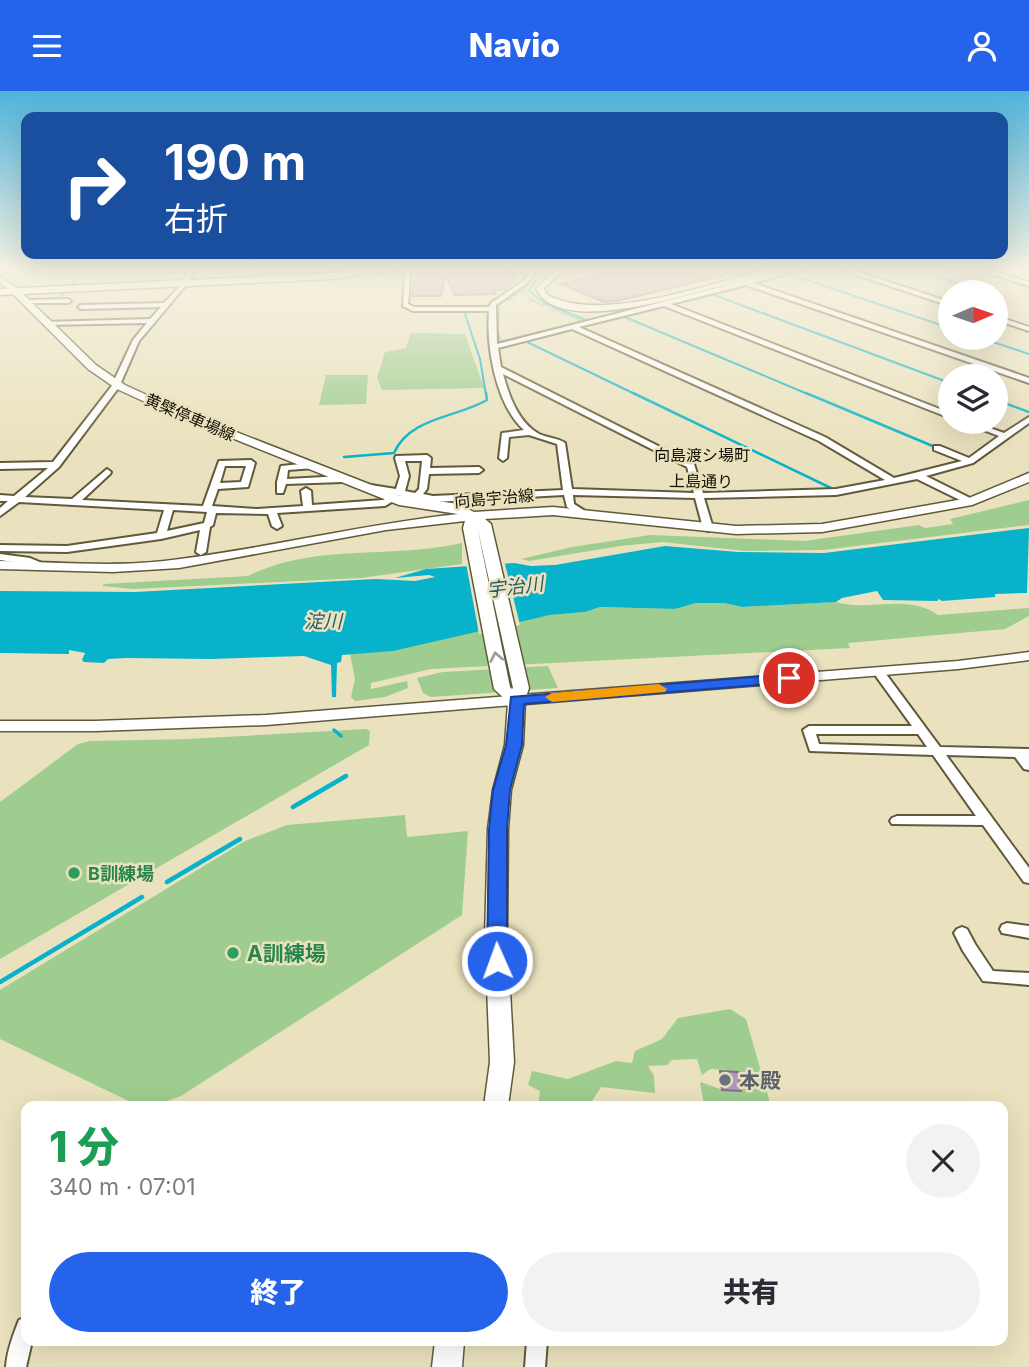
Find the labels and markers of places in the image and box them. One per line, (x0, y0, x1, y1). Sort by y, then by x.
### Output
pin (759, 648, 819, 708)
place label: B訓練場 (88, 863, 154, 884)
marker: B訓練場 (66, 865, 82, 881)
place label: A訓練場 (247, 941, 326, 966)
marker: A訓練場 (225, 945, 241, 961)
place label: 本殿 (739, 1068, 781, 1093)
marker: 本殿 (717, 1072, 733, 1088)

